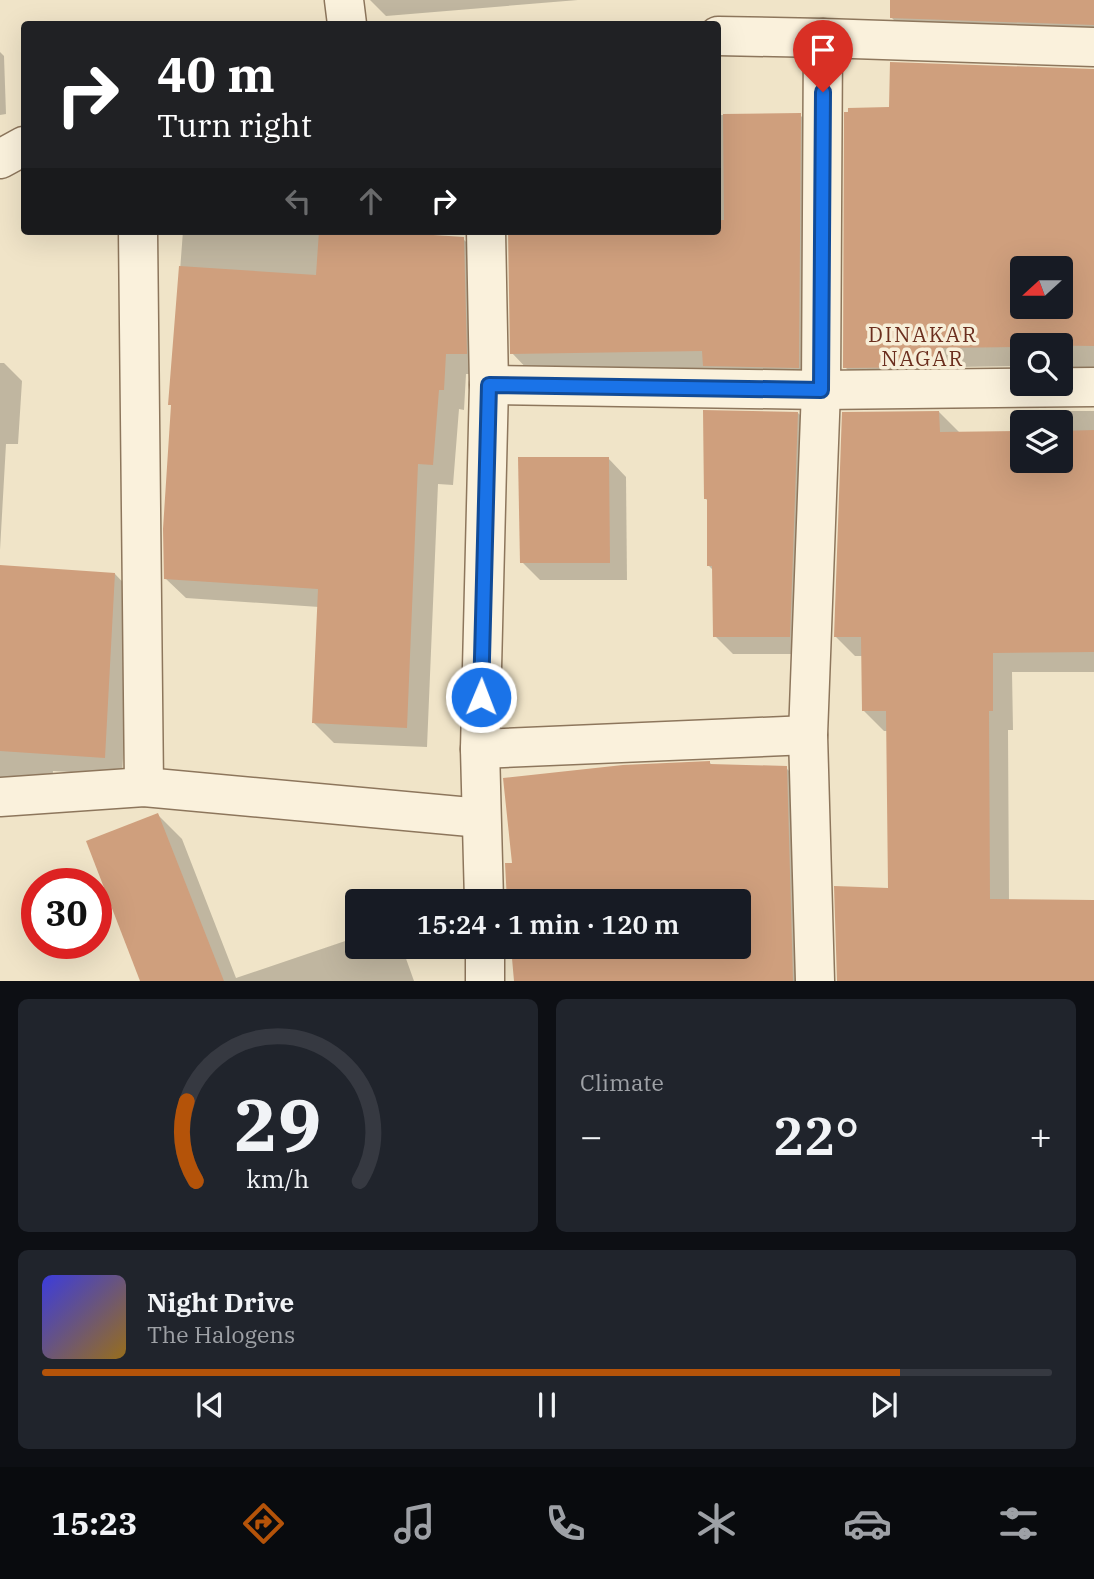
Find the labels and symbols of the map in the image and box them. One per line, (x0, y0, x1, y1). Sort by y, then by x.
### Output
pin (793, 20, 853, 92)
north arrow (1010, 256, 1073, 318)
district label: DINAKAR NAGAR (868, 320, 978, 372)
position arrow (444, 660, 518, 734)
speed limit sign: 30 (21, 868, 112, 959)

